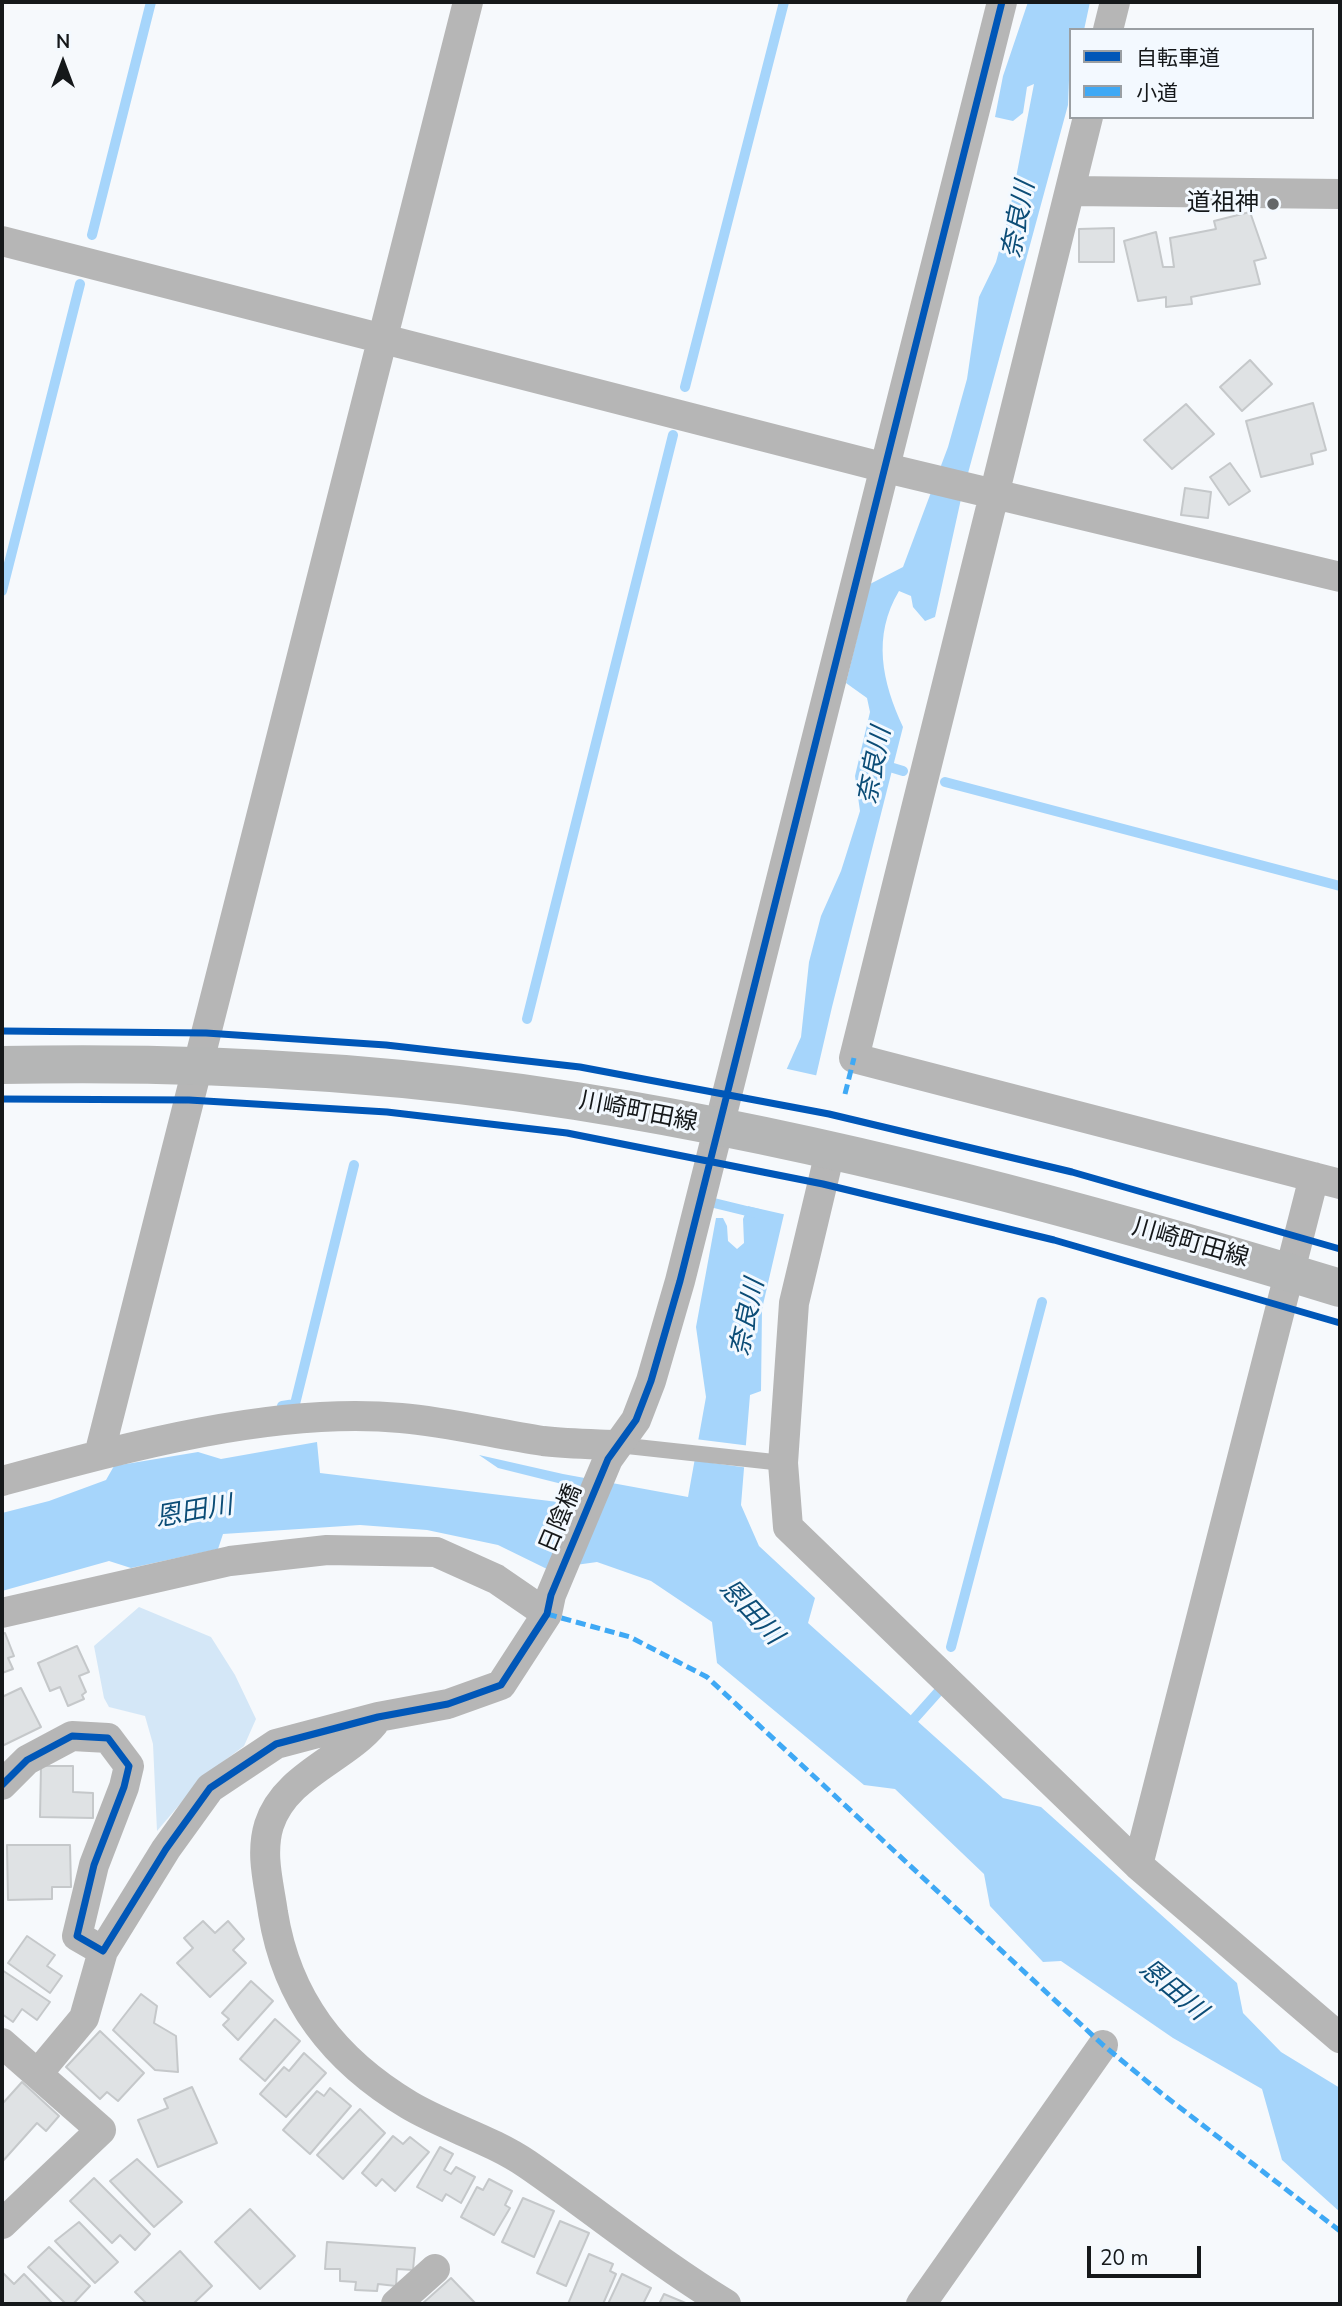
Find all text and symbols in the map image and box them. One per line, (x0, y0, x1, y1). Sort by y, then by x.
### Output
north arrow (28, 28, 98, 98)
legend (1069, 28, 1314, 119)
text: N (56, 29, 70, 55)
text: 自転車道 (1136, 44, 1220, 72)
text: 小道 (1136, 79, 1178, 107)
water label: 奈良川 (997, 179, 1043, 261)
place label: 道祖神 (1187, 190, 1259, 218)
marker: 道祖神 (1265, 196, 1281, 212)
water label: 奈良川 (853, 725, 899, 807)
street label: 川崎町田線 (576, 1087, 700, 1139)
street label: 川崎町田線 (1128, 1214, 1252, 1274)
water label: 奈良川 (726, 1277, 772, 1359)
street label: 日陰橋 (535, 1480, 589, 1558)
water label: 恩田川 (153, 1491, 235, 1535)
water label: 恩田川 (712, 1574, 788, 1652)
water label: 恩田川 (1132, 1954, 1212, 2028)
scale bar (1090, 2232, 1204, 2276)
text: 20 m (1100, 2244, 1149, 2272)

